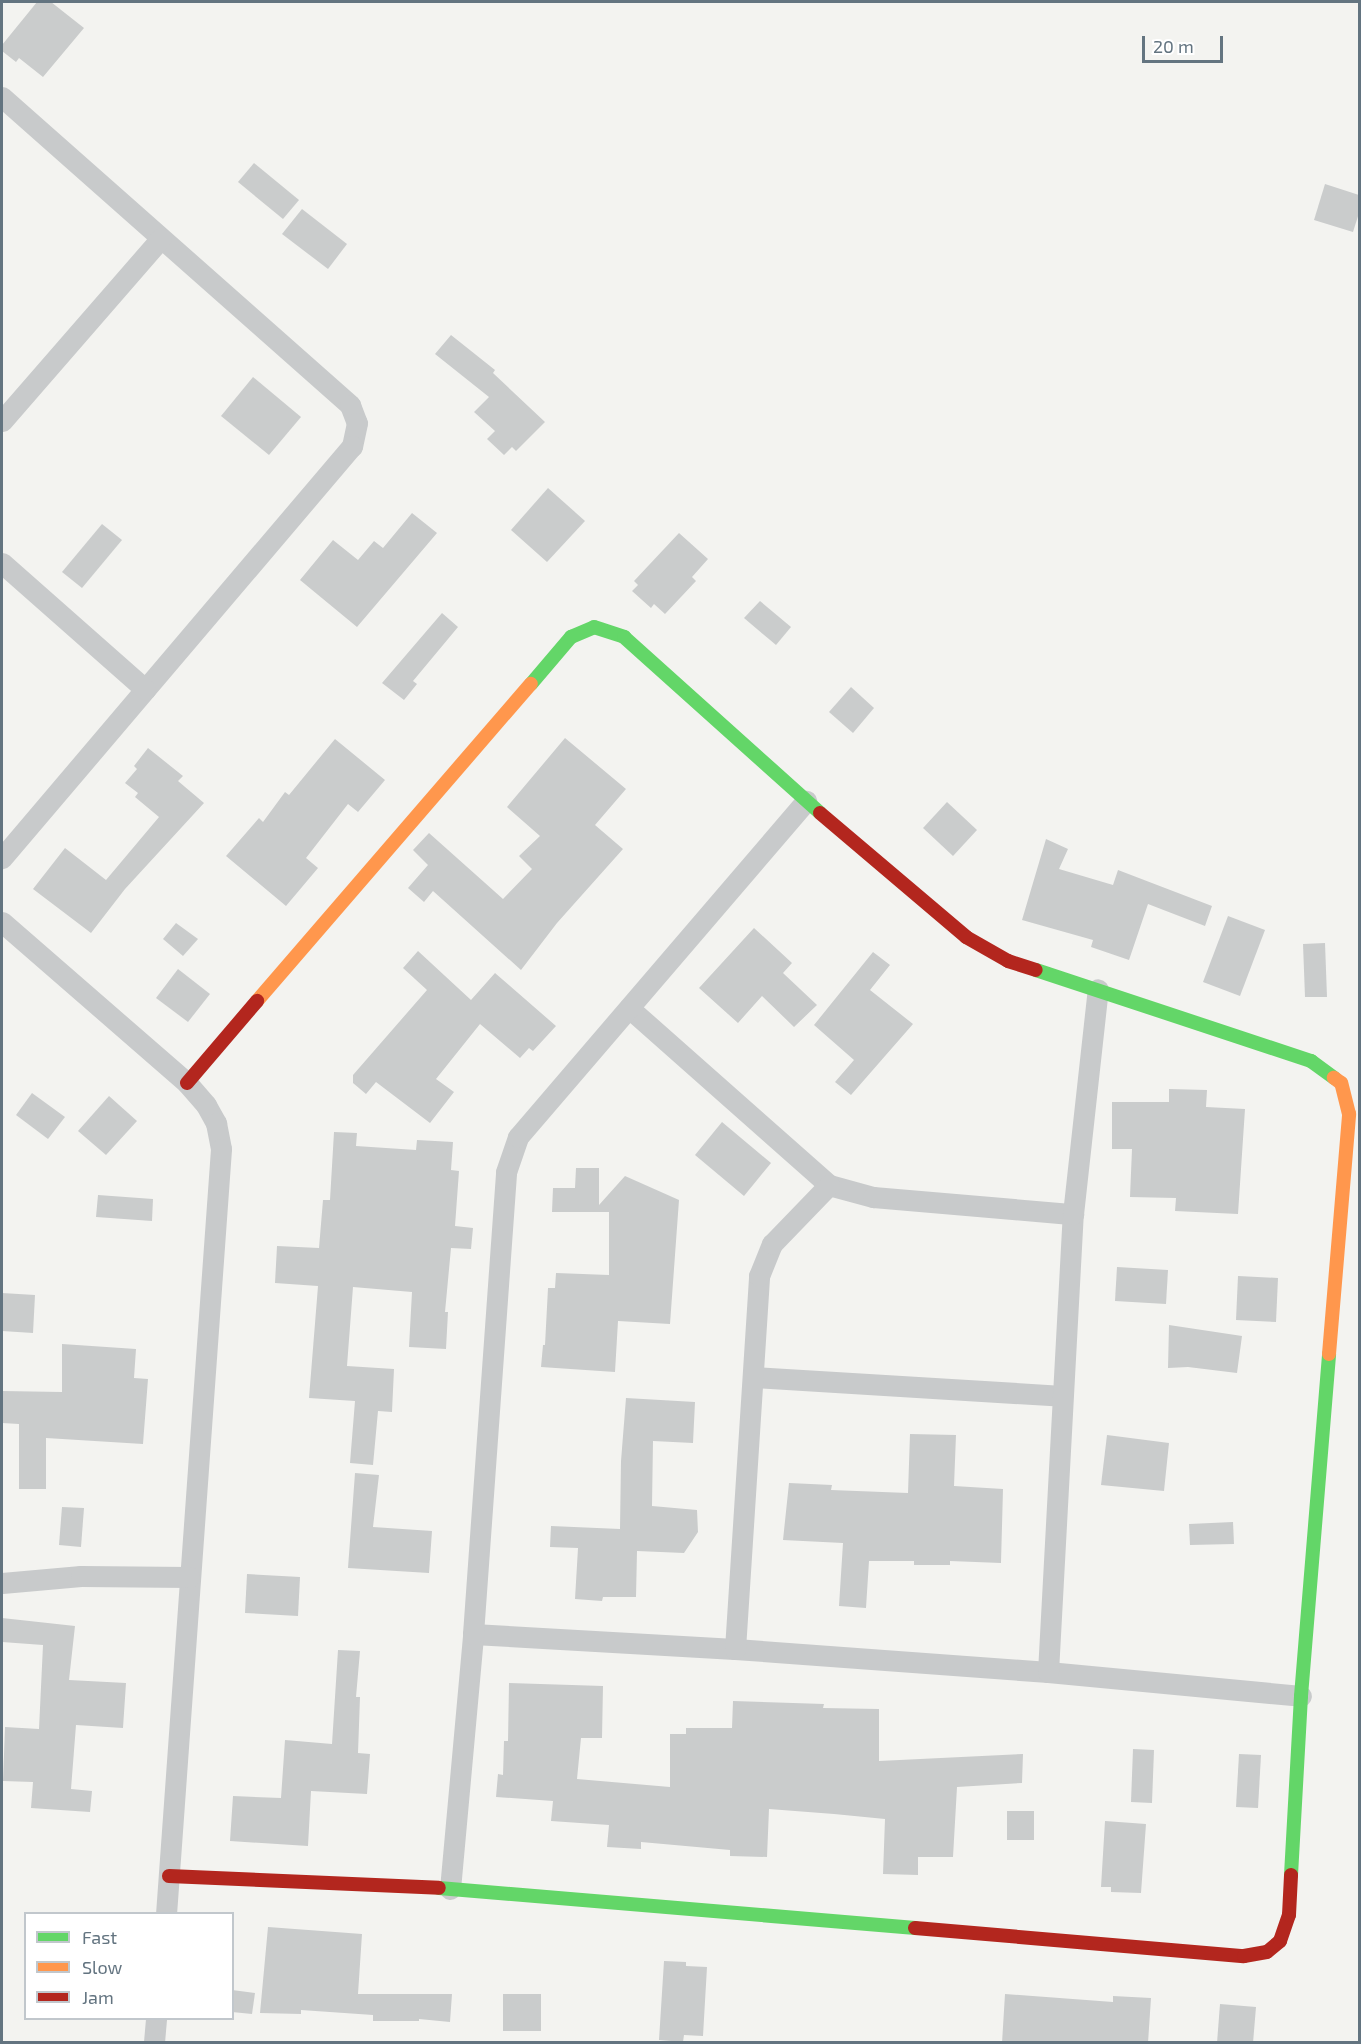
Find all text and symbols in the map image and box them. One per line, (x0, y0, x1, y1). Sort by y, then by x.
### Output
scale bar (1145, 24, 1226, 62)
text: 20 m (1153, 35, 1194, 57)
legend (24, 1912, 234, 2020)
text: Fast (82, 1926, 117, 1948)
text: Slow (82, 1956, 122, 1978)
text: Jam (82, 1986, 114, 2008)

